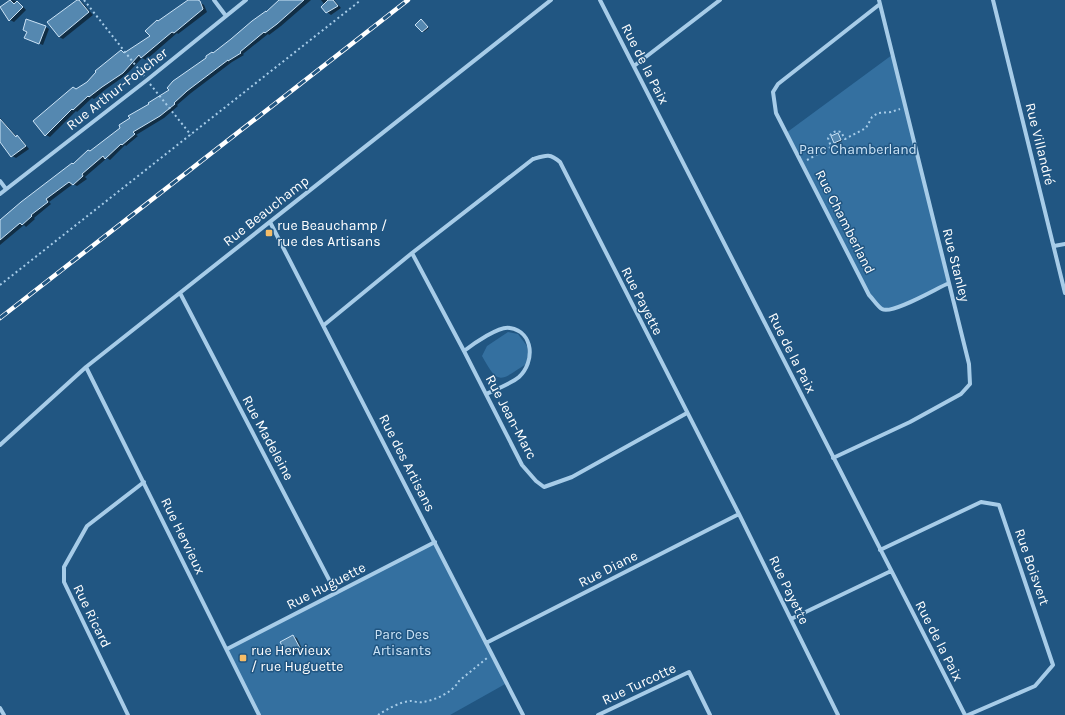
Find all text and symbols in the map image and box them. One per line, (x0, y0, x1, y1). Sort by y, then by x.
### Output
street label: Rue de la Paix (617, 21, 673, 107)
street label: Rue Arthur-Foucher (63, 44, 172, 134)
street label: Rue Villandré (1022, 101, 1058, 187)
park label: Parc Chamberland (799, 141, 917, 158)
street label: Rue Chamberland (811, 167, 879, 277)
street label: Rue Beauchamp (220, 172, 312, 250)
place label: rue Beauchamp / rue des Artisans (277, 217, 387, 250)
street label: Rue Stanley (939, 227, 973, 304)
marker: rue Beauchamp / rue des Artisans (264, 228, 274, 238)
street label: Rue Payette (618, 264, 666, 338)
street label: Rue de la Paix (764, 310, 820, 396)
street label: Rue Jean-Marc (482, 372, 540, 462)
street label: Rue Madeleine (239, 393, 297, 483)
street label: Rue des Artisans (375, 411, 439, 515)
street label: Rue Hervieux (157, 495, 209, 577)
street label: Rue Boisvert (1011, 526, 1053, 608)
street label: Rue Diane (575, 547, 641, 591)
street label: Rue Payette (765, 553, 813, 627)
street label: Rue Huguette (284, 559, 368, 613)
street label: Rue Ricard (69, 581, 115, 651)
street label: Rue de la Paix (911, 598, 967, 684)
park label: Parc Des Artisants (373, 626, 431, 659)
place label: rue Hervieux / rue Huguette (251, 642, 344, 675)
marker: rue Hervieux / rue Huguette (238, 653, 248, 663)
street label: Rue Turcotte (599, 659, 679, 709)

